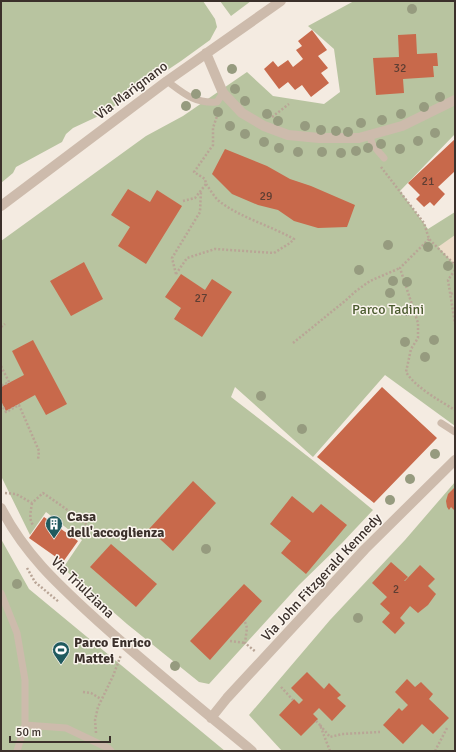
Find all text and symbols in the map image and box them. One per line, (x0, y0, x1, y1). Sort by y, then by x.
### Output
street label: Via Marignano (92, 58, 171, 123)
house number: 32 (394, 61, 406, 76)
house number: 21 (422, 174, 434, 189)
house number: 29 (260, 189, 272, 204)
house number: 27 (195, 291, 207, 306)
park label: Parco Tadini (352, 301, 424, 318)
place label: Casa dell'accoglienza (67, 508, 164, 541)
street label: Via John Fitzgerald Kennedy (258, 510, 385, 645)
building icon: Casa dell'accoglienza (44, 514, 64, 539)
street label: Via Triulziana (48, 553, 118, 622)
house number: 2 (393, 582, 399, 597)
place label: Parco Enrico Mattei (74, 634, 151, 667)
sports icon: Parco Enrico Mattei (51, 640, 71, 665)
scale bar (10, 718, 110, 744)
text: 50 m (16, 725, 41, 740)

